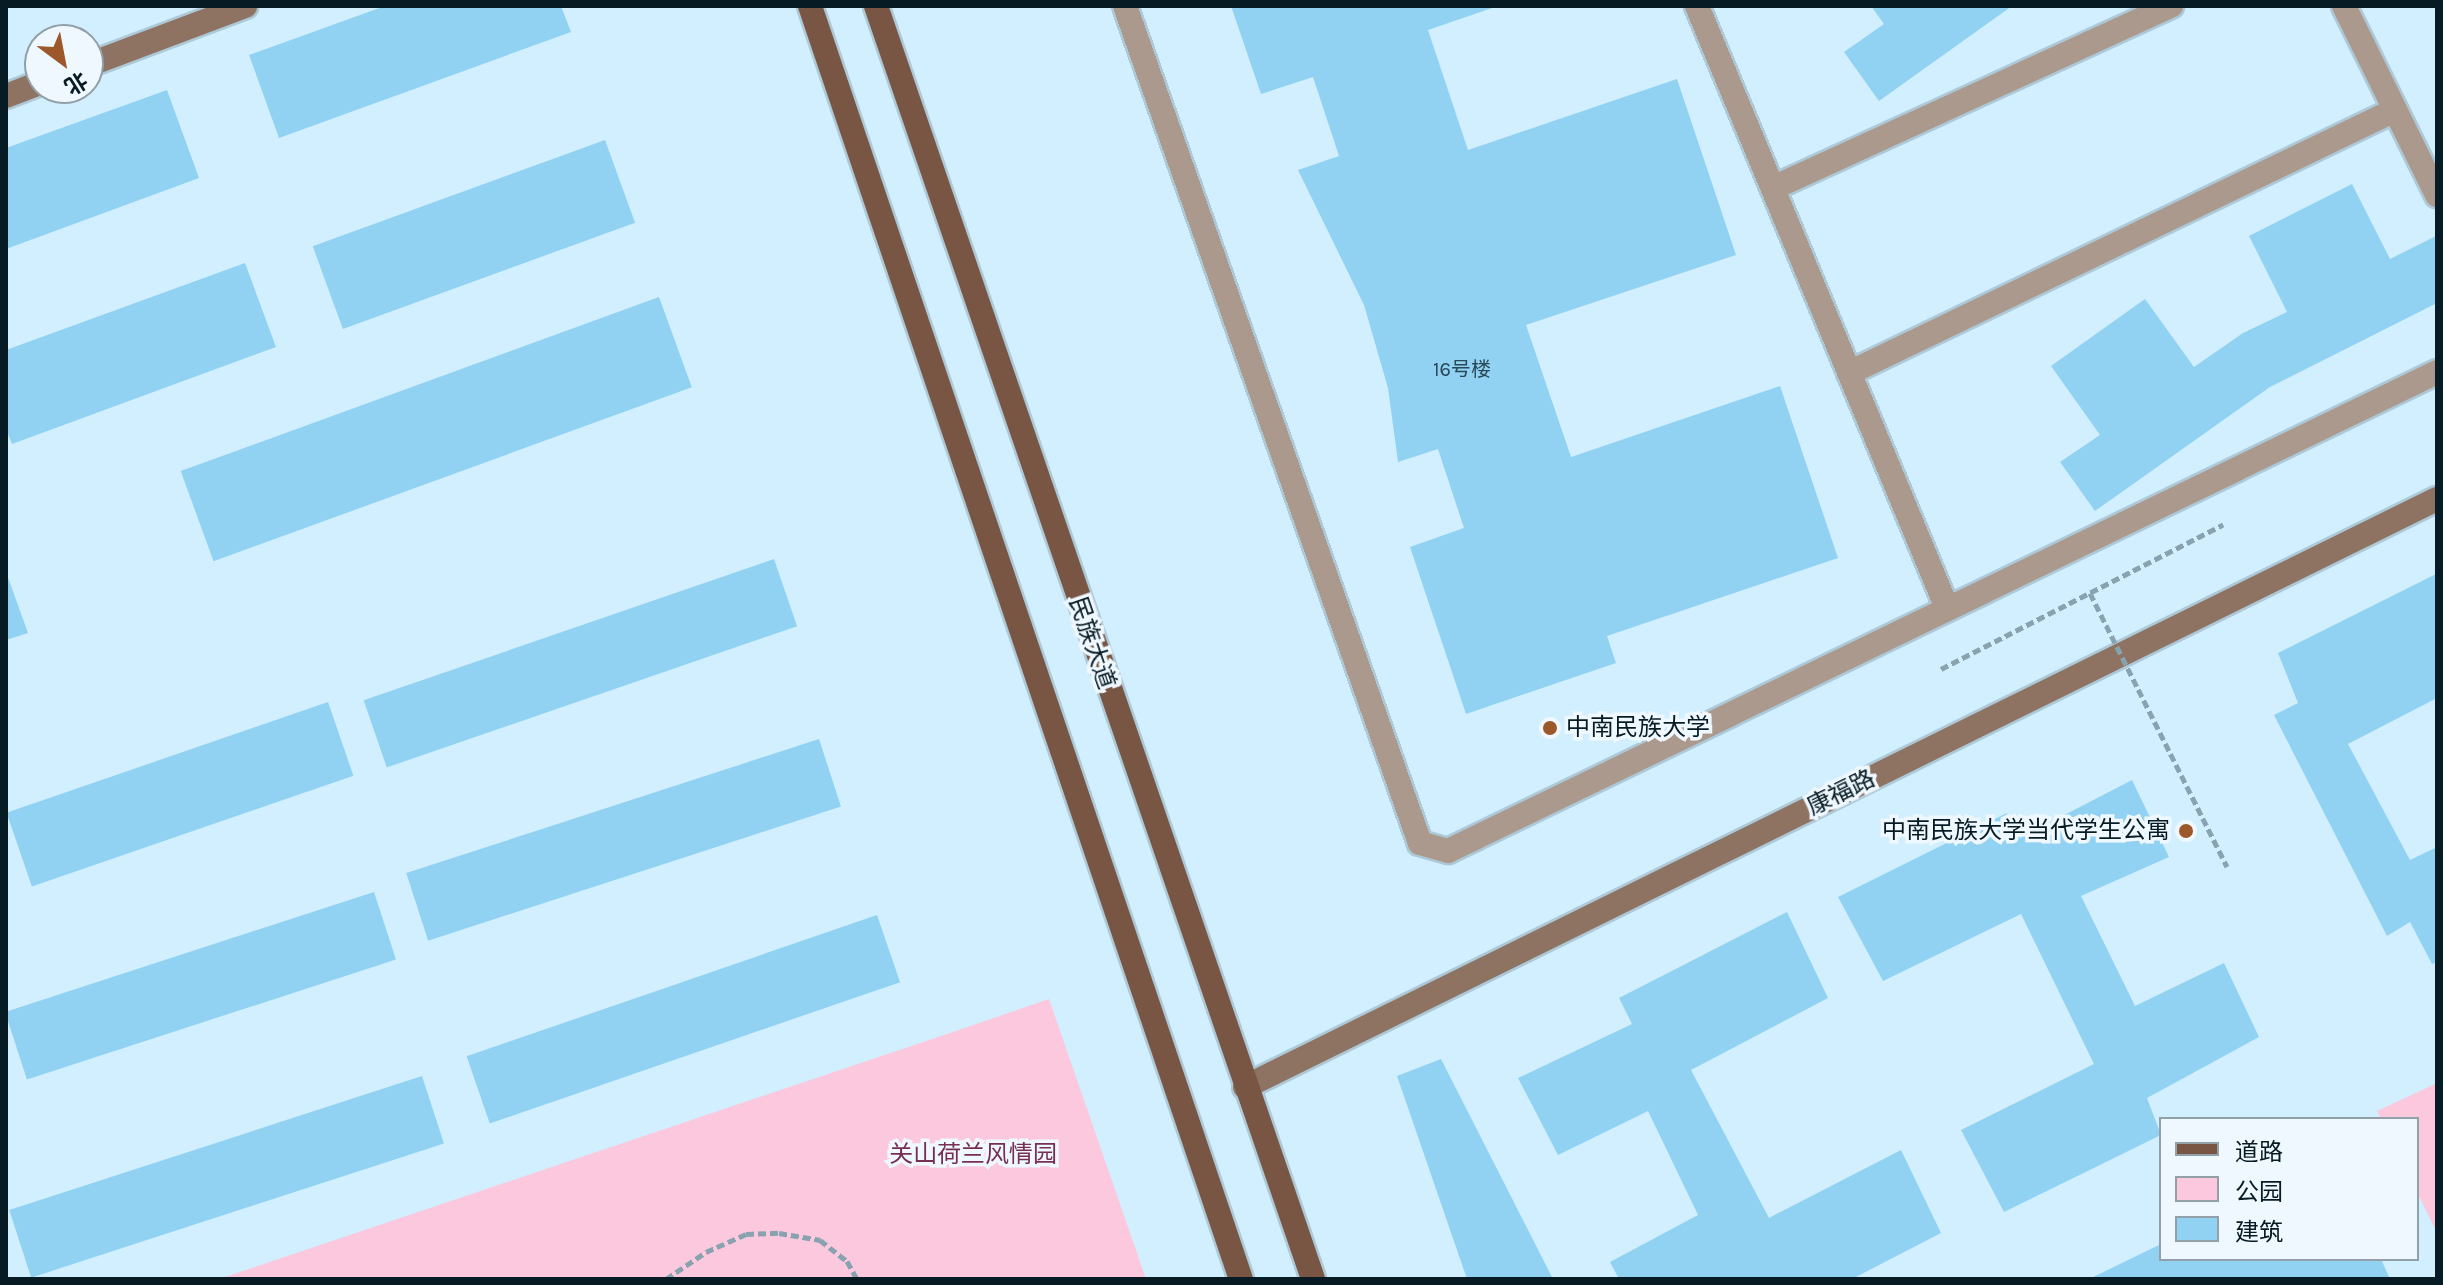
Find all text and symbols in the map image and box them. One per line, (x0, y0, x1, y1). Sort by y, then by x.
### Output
north arrow (24, 24, 104, 104)
text: 北 (59, 66, 92, 100)
house number: 16号楼 (1433, 357, 1491, 381)
street label: 民族大道 (1063, 593, 1121, 693)
place label: 中南民族大学 (1566, 714, 1710, 742)
marker: 中南民族大学 (1541, 719, 1559, 737)
street label: 康福路 (1802, 764, 1880, 822)
place label: 中南民族大学当代学生公寓 (1882, 817, 2170, 845)
marker: 中南民族大学当代学生公寓 (2177, 822, 2195, 840)
legend (2159, 1117, 2419, 1261)
text: 道路 (2235, 1138, 2283, 1166)
park label: 关山荷兰风情园 (889, 1141, 1057, 1169)
text: 公园 (2235, 1178, 2283, 1206)
text: 建筑 (2235, 1218, 2283, 1246)

